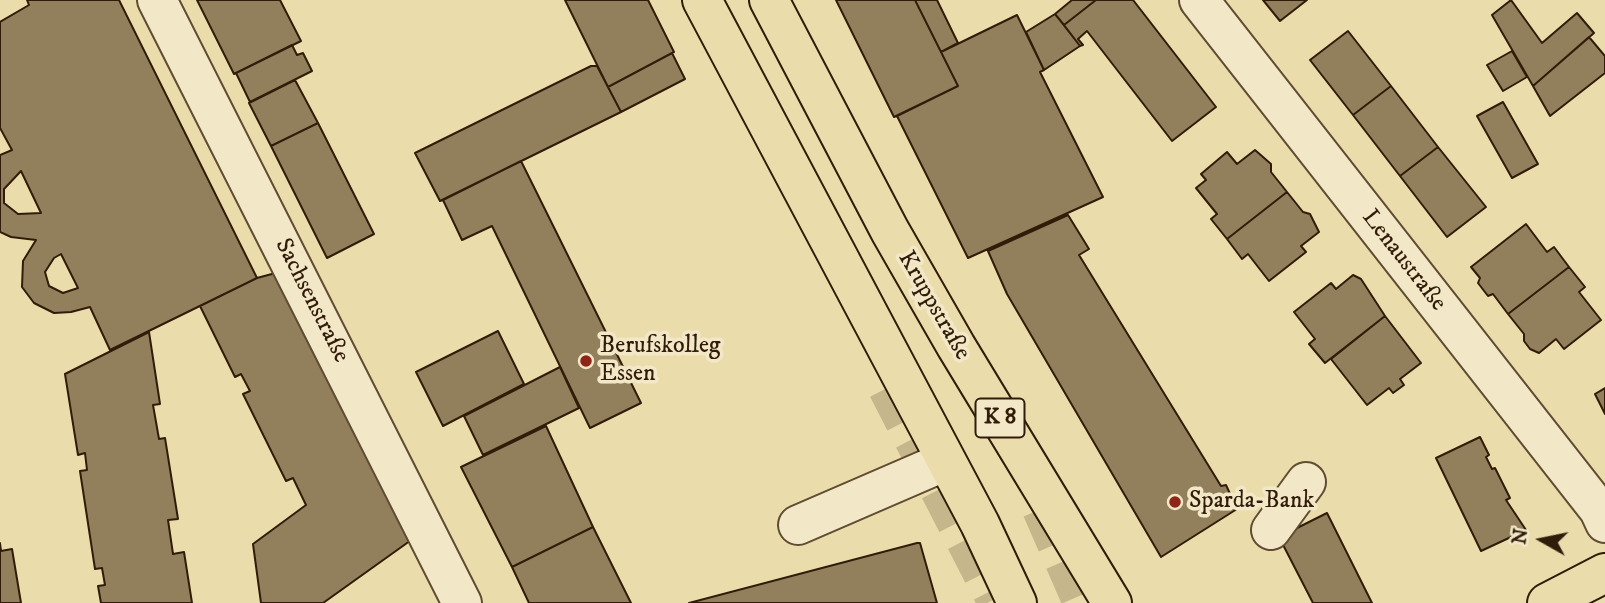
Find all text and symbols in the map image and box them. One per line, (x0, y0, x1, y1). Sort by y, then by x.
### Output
street label: Lenaustraße (1354, 205, 1452, 317)
street label: Sachsenstraße (267, 234, 355, 368)
street label: Kruppstraße (890, 247, 976, 365)
place label: Berufskolleg Essen (600, 333, 721, 389)
marker: Berufskolleg Essen (578, 353, 594, 369)
road number: K 8 (976, 398, 1024, 438)
place label: Sparda-Bank (1189, 488, 1314, 516)
marker: Sparda-Bank (1167, 494, 1183, 510)
north arrow (1507, 505, 1577, 575)
text: N (1508, 527, 1533, 546)

